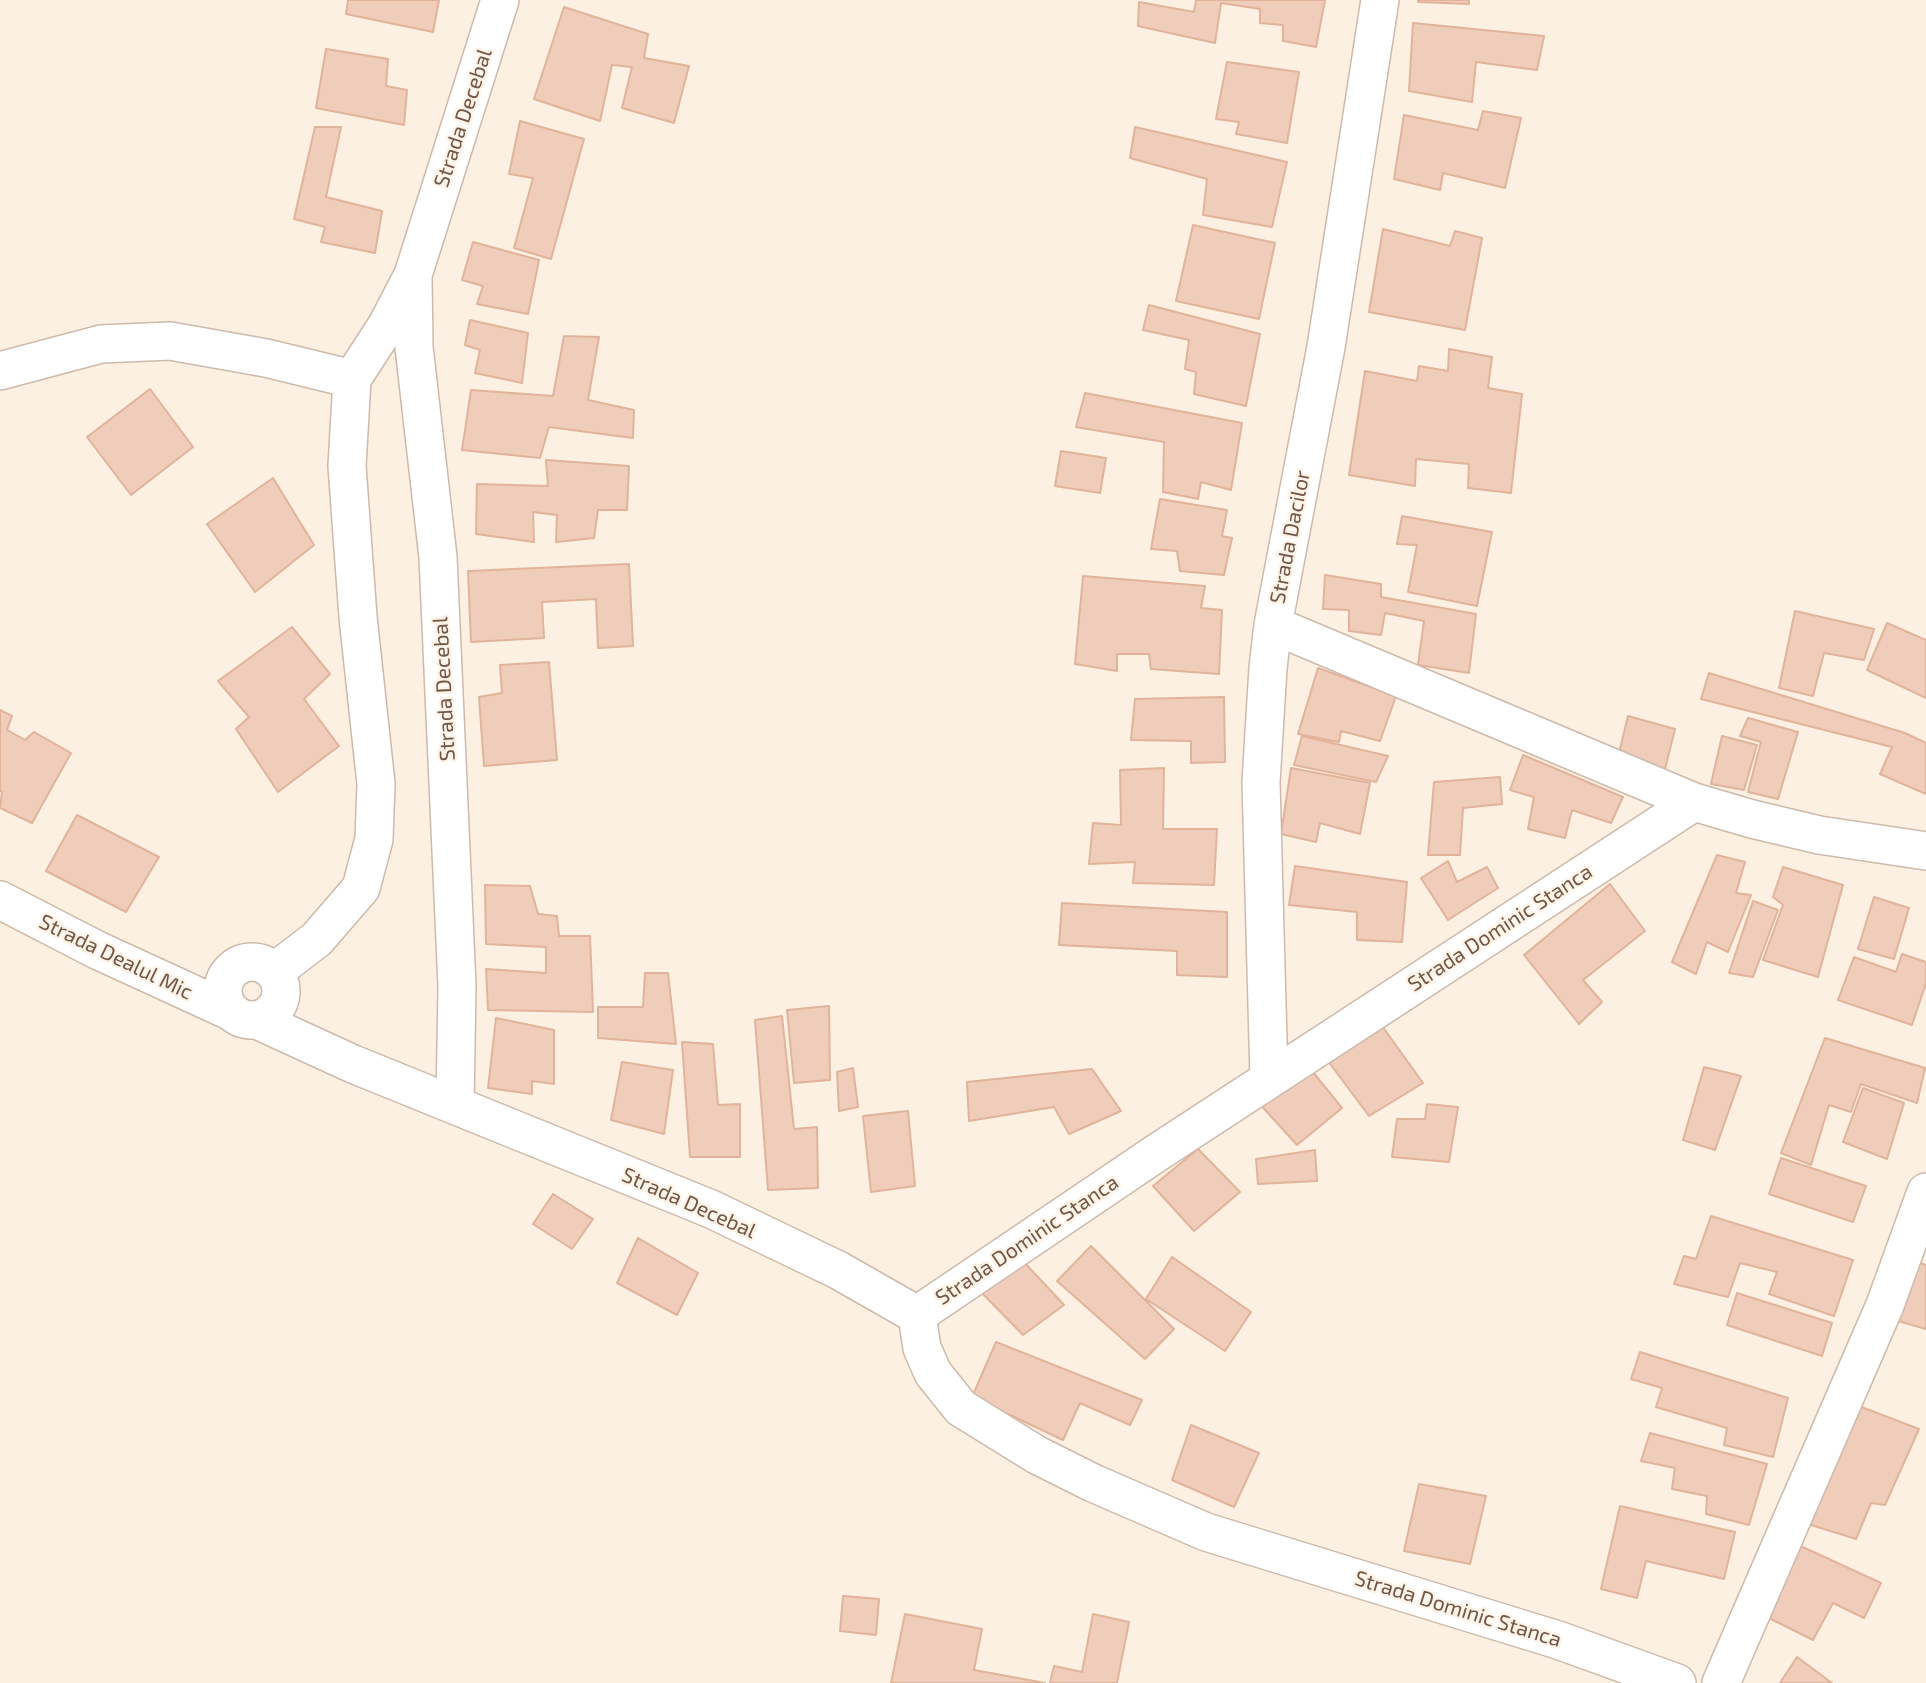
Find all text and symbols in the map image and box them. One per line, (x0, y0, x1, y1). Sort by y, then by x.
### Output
street label: Strada Decebal (429, 46, 497, 190)
street label: Strada Dacilor (1265, 468, 1315, 606)
street label: Strada Decebal (428, 616, 460, 762)
street label: Strada Dominic Stanca (1403, 859, 1597, 997)
street label: Strada Dealul Mic (35, 909, 197, 1005)
street label: Strada Decebal (618, 1162, 760, 1244)
street label: Strada Dominic Stanca (931, 1169, 1123, 1311)
street label: Strada Dominic Stanca (1352, 1566, 1564, 1652)

